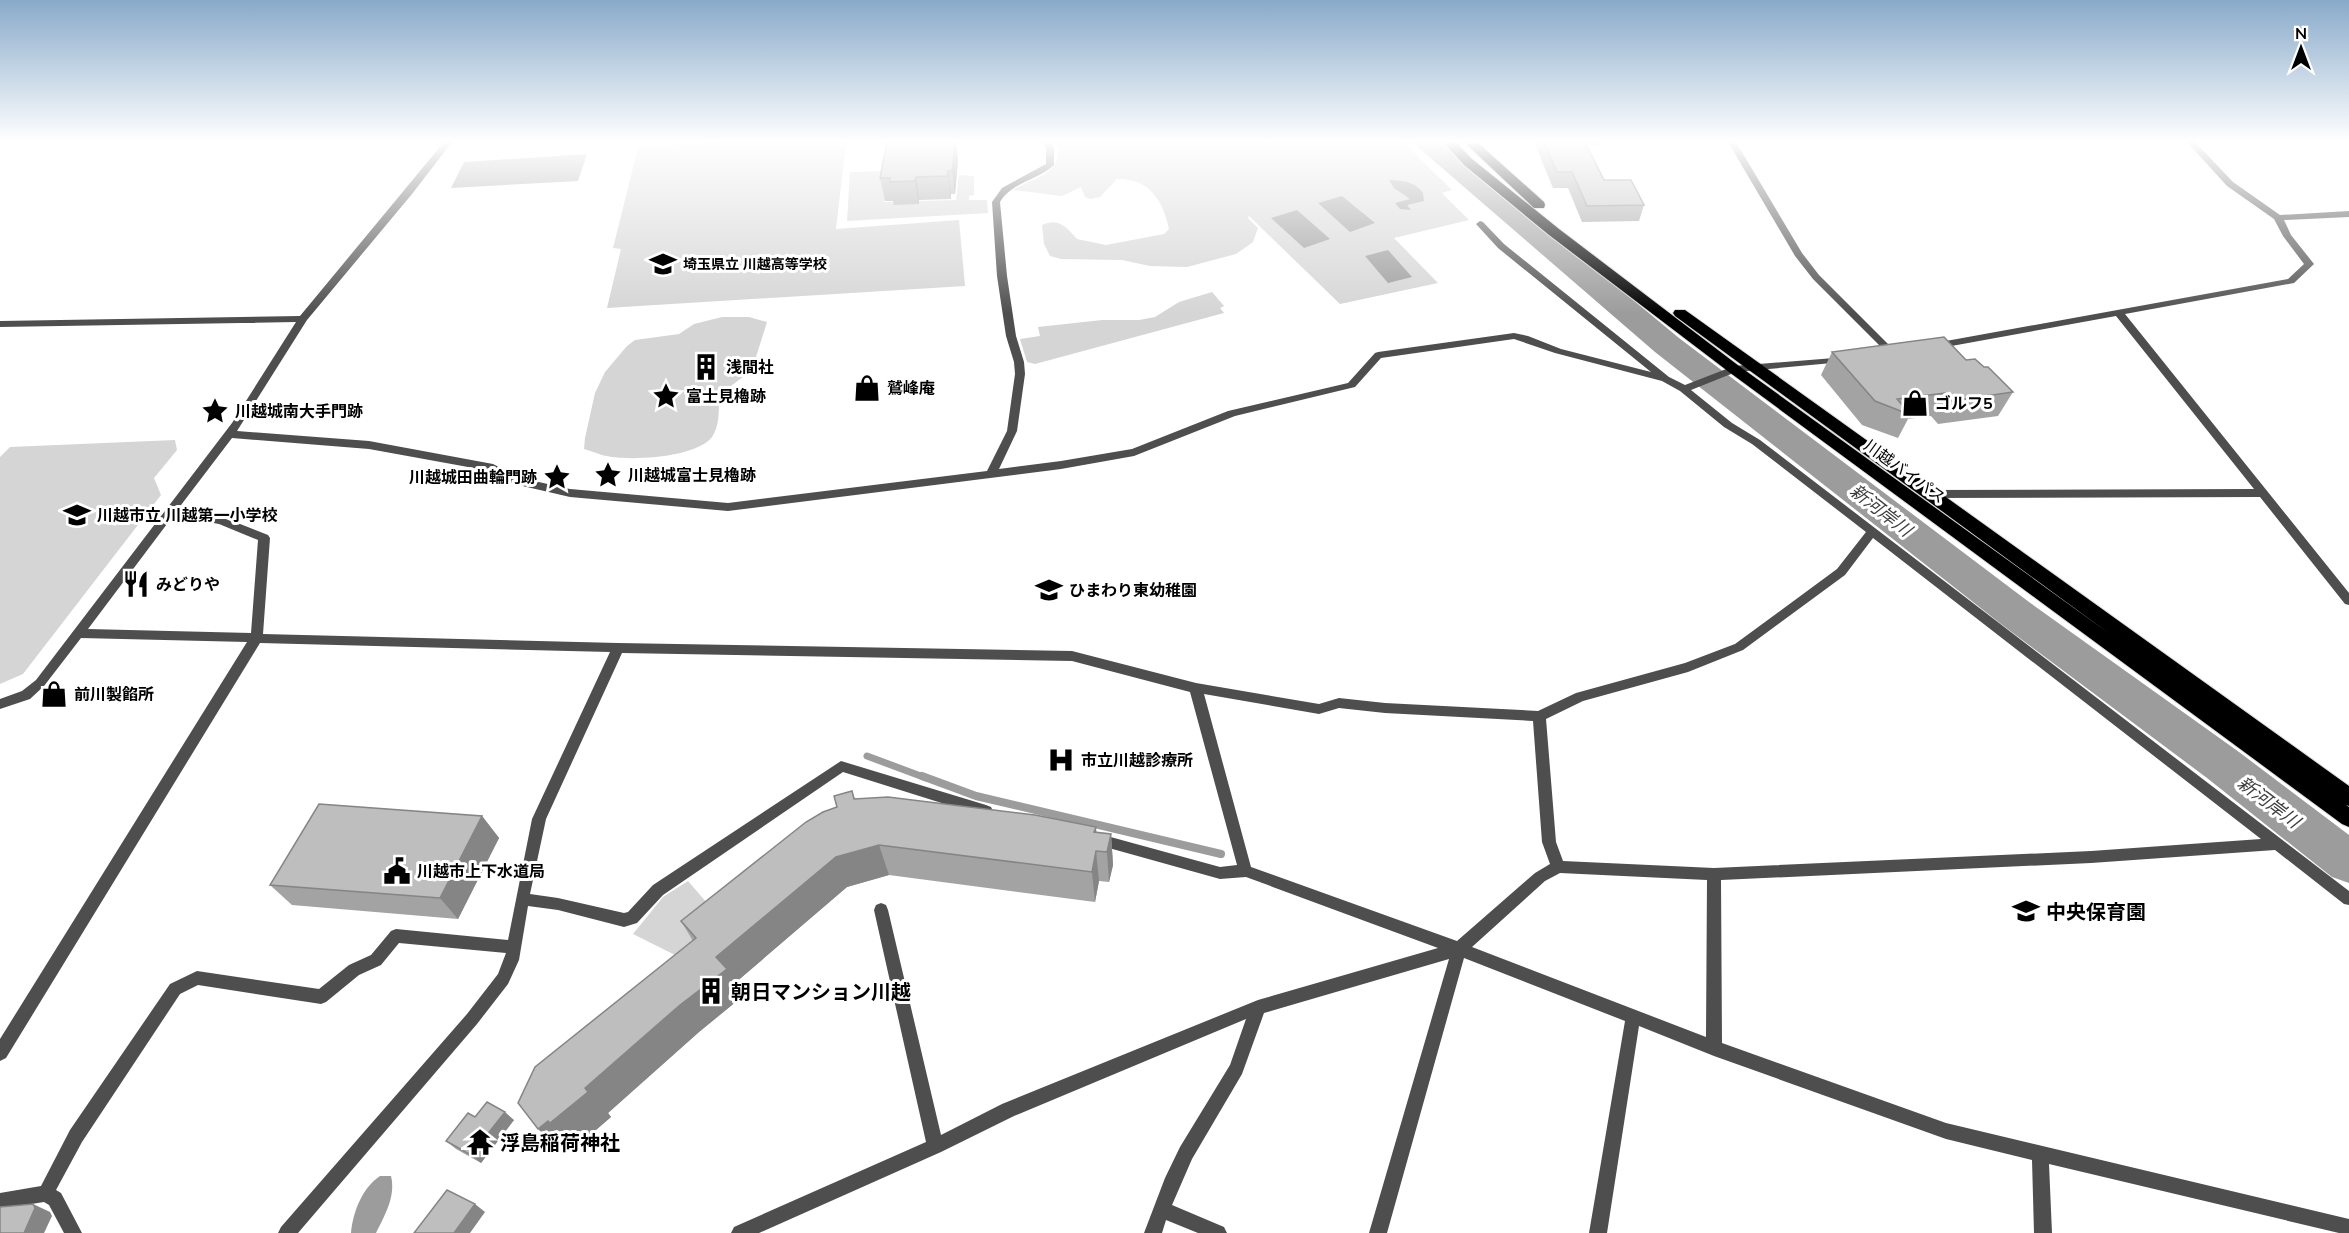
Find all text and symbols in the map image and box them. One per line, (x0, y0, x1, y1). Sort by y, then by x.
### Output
north arrow (2271, 18, 2331, 78)
text: N (2295, 23, 2307, 43)
school or university icon: 埼玉県立 川越高等学校 (648, 249, 678, 279)
place label: 埼玉県立 川越高等学校 (683, 255, 827, 273)
building icon: 浅間社 (691, 352, 721, 382)
place label: 浅間社 (726, 357, 774, 377)
shop icon: 鷲峰庵 (852, 373, 882, 403)
place label: 鷲峰庵 (887, 378, 935, 398)
place icon: 富士見櫓跡 (651, 381, 681, 411)
place label: 富士見櫓跡 (686, 386, 766, 406)
shop icon: ゴルフ5 (1900, 388, 1930, 418)
place label: ゴルフ5 (1935, 393, 1993, 413)
place icon: 川越城南大手門跡 (200, 396, 230, 426)
place label: 川越城南大手門跡 (235, 401, 363, 421)
street label: 川越バイパス (1860, 435, 1950, 507)
place icon: 川越城富士見櫓跡 (593, 460, 623, 490)
place icon: 川越城田曲輪門跡 (542, 462, 572, 492)
place label: 川越城富士見櫓跡 (628, 465, 756, 485)
place label: 川越城田曲輪門跡 (409, 467, 537, 487)
water label: 新河岸川 (1846, 479, 1918, 542)
school or university icon: 川越市立 川越第一小学校 (62, 500, 92, 530)
place label: 川越市立 川越第一小学校 (97, 505, 277, 525)
restaurant icon: みどりや (121, 569, 151, 599)
place label: みどりや (156, 574, 220, 594)
school or university icon: ひまわり東幼稚園 (1034, 575, 1064, 605)
place label: ひまわり東幼稚園 (1069, 580, 1197, 600)
shop icon: 前川製餡所 (39, 679, 69, 709)
place label: 前川製餡所 (74, 684, 154, 704)
hospital icon: 市立川越診療所 (1046, 745, 1076, 775)
place label: 市立川越診療所 (1081, 750, 1193, 770)
water label: 新河岸川 (2233, 771, 2306, 834)
public building icon: 川越市上下水道局 (382, 856, 412, 886)
place label: 川越市上下水道局 (417, 861, 545, 881)
school or university icon: 中央保育園 (2011, 896, 2041, 926)
place label: 中央保育園 (2046, 899, 2146, 924)
building icon: 朝日マンション川越 (696, 976, 726, 1006)
place label: 朝日マンション川越 (731, 979, 911, 1004)
temple icon: 浮島稲荷神社 (465, 1127, 495, 1157)
place label: 浮島稲荷神社 (500, 1130, 620, 1155)

